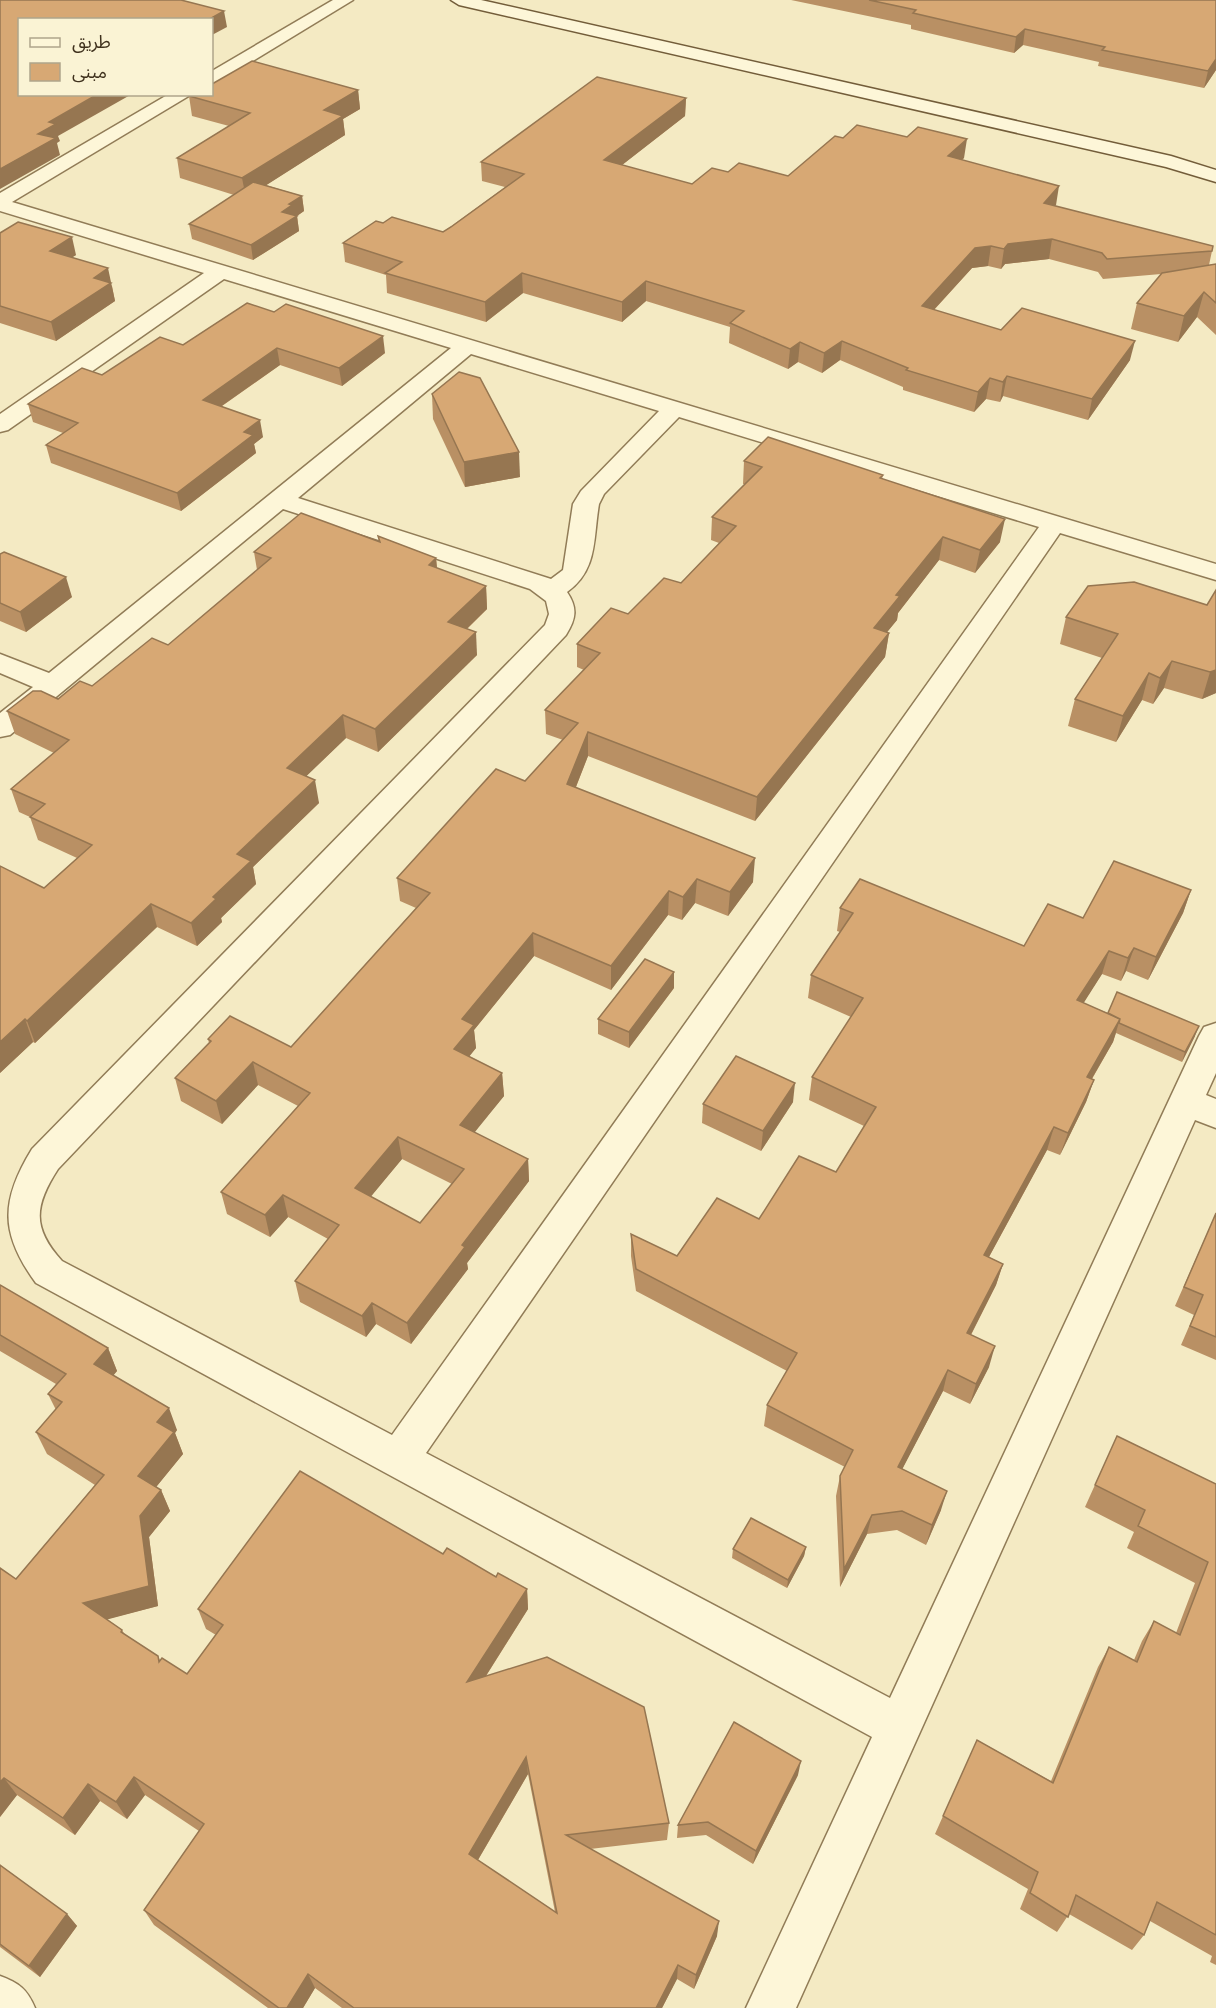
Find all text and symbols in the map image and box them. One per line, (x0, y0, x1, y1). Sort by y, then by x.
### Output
legend (18, 18, 213, 96)
text: طريق (72, 31, 111, 53)
text: مبنى (72, 61, 107, 83)

